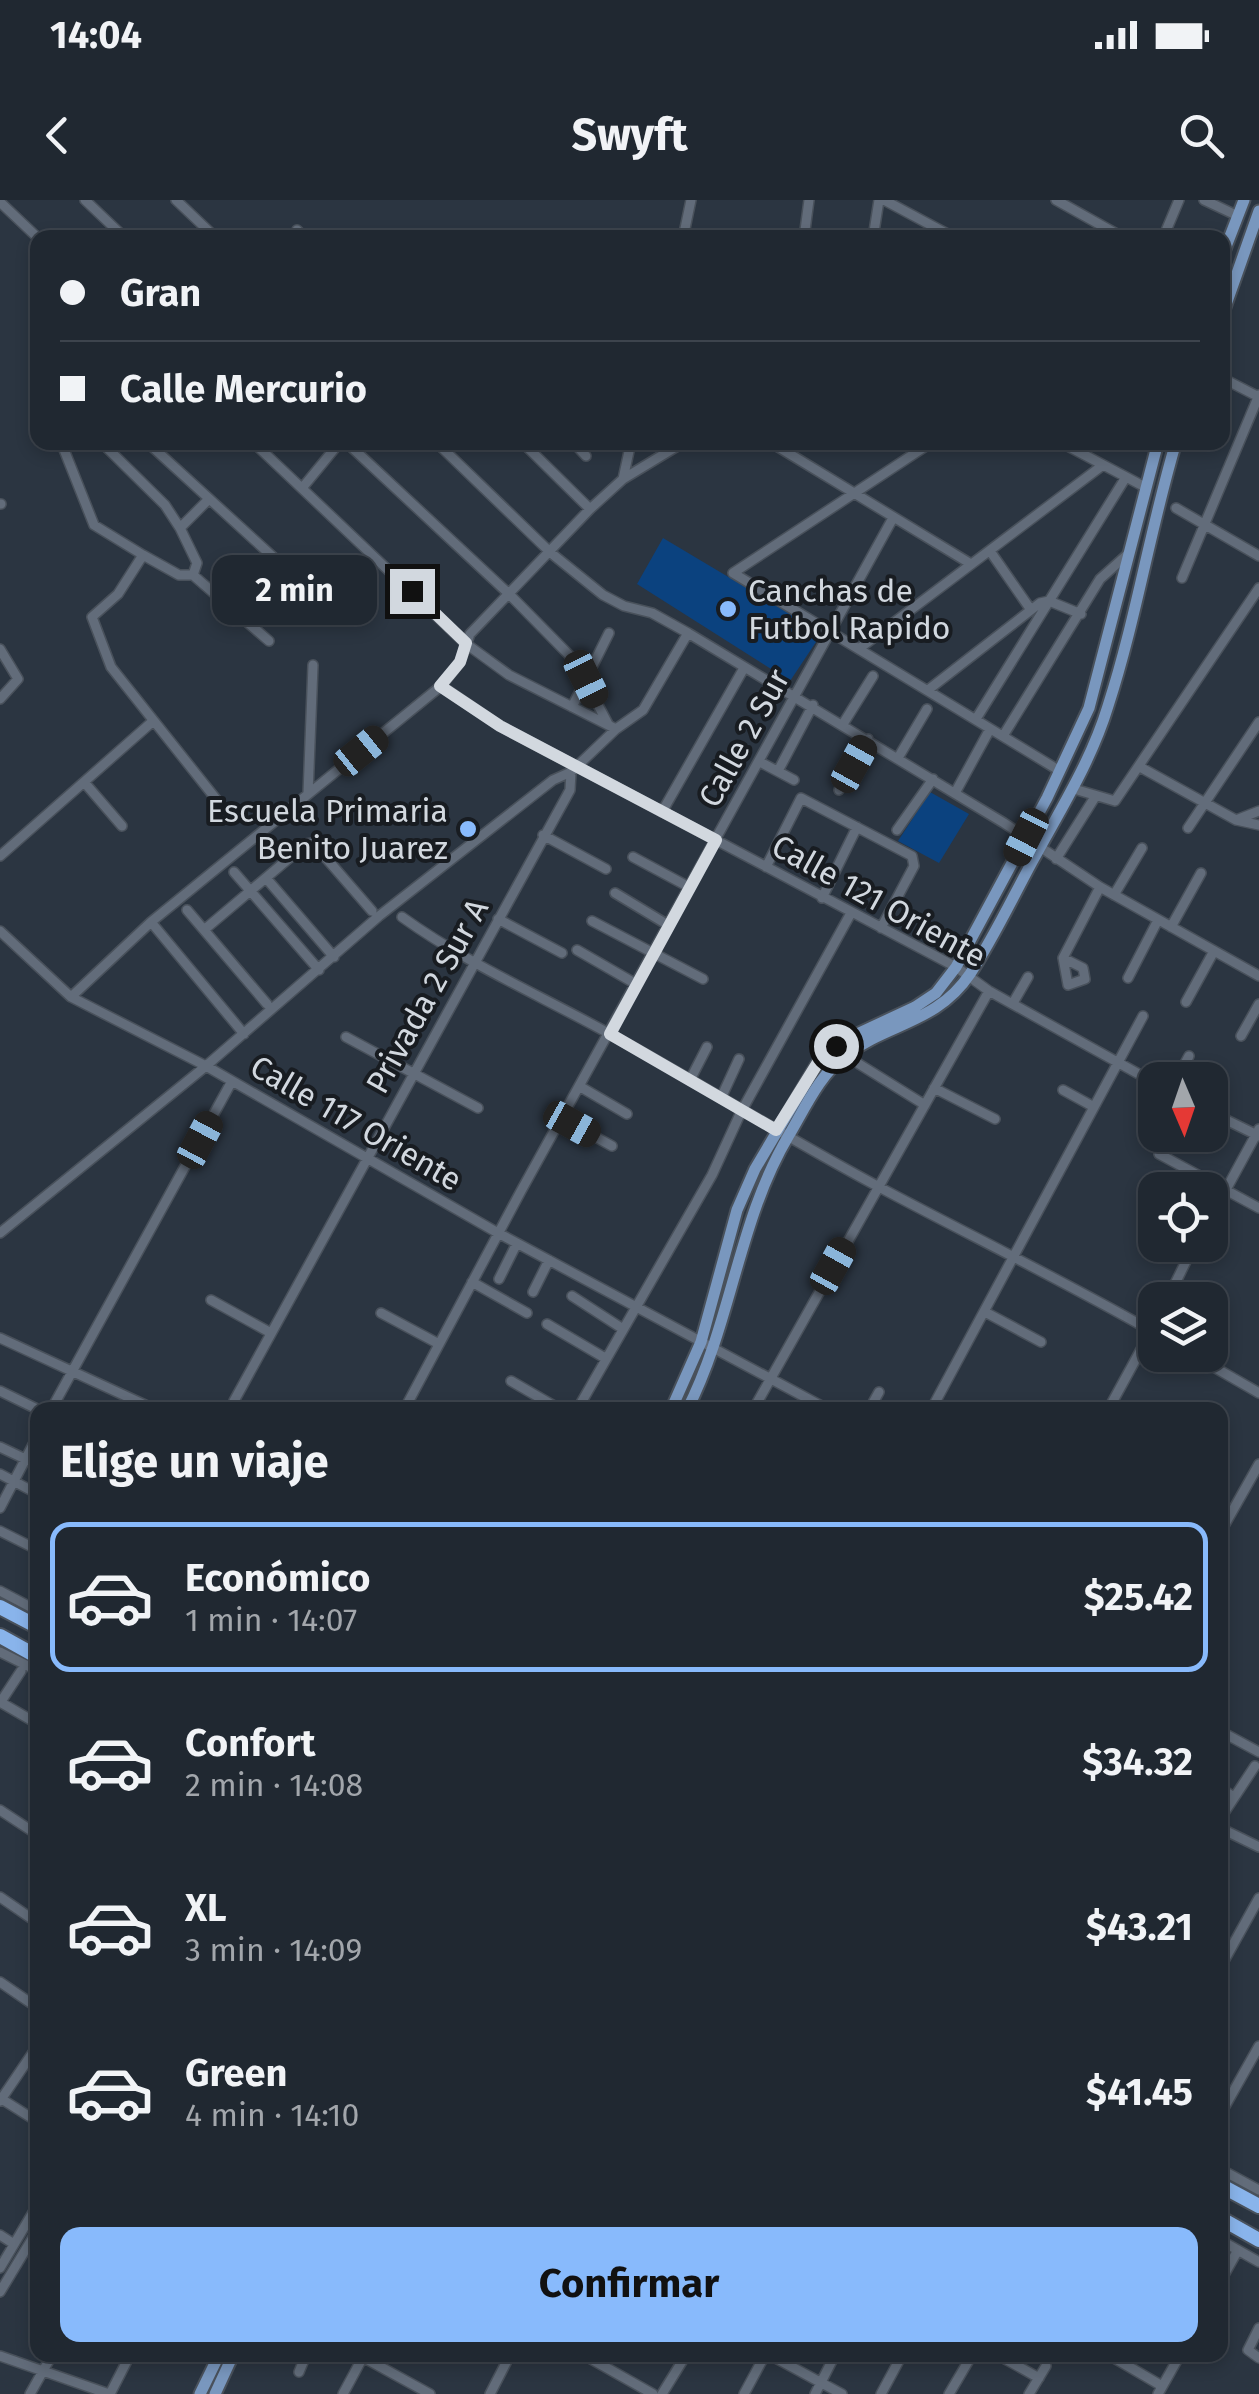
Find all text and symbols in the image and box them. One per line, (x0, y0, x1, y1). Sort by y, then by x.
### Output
text: 14:04 (50, 12, 142, 58)
icon: back (30, 108, 85, 163)
text: Swyft (571, 108, 688, 162)
icon: search (1174, 108, 1229, 163)
text: Gran (120, 270, 201, 316)
text: Calle Mercurio (120, 366, 367, 412)
callout: 2 min (212, 556, 377, 626)
route end (390, 569, 435, 614)
text: 2 min (255, 571, 334, 609)
place label: Canchas de Futbol Rapido (748, 572, 951, 647)
marker: Canchas de Futbol Rapido (717, 598, 739, 620)
car (559, 645, 613, 713)
street label: Calle 2 Sur (691, 662, 798, 814)
car (328, 720, 394, 782)
car (826, 730, 882, 798)
place label: Escuela Primaria Benito Juarez (207, 792, 448, 867)
car (999, 803, 1053, 871)
marker: Escuela Primaria Benito Juarez (457, 818, 479, 840)
street label: Calle 121 Oriente (765, 827, 993, 975)
street label: Privada 2 Sur A (358, 892, 496, 1100)
route start (814, 1024, 859, 1069)
street label: Calle 117 Oriente (244, 1047, 468, 1199)
north arrow (1138, 1062, 1228, 1152)
map controls (1138, 1062, 1228, 1372)
car (538, 1096, 606, 1152)
car (173, 1106, 227, 1174)
button: locate (1138, 1172, 1228, 1262)
car (805, 1232, 861, 1300)
button: layers (1138, 1282, 1228, 1372)
text: Elige un viaje (60, 1435, 328, 1489)
icon: car (65, 1552, 155, 1642)
text: Económico (185, 1555, 370, 1601)
text: $25.42 (1084, 1574, 1193, 1620)
text: 1 min · 14:07 (185, 1601, 357, 1639)
icon: car (65, 1717, 155, 1807)
text: Confort (185, 1720, 315, 1766)
text: $34.32 (1082, 1739, 1193, 1785)
text: 2 min · 14:08 (185, 1766, 363, 1804)
icon: car (65, 1882, 155, 1972)
text: XL (185, 1885, 227, 1931)
text: $43.21 (1086, 1904, 1193, 1950)
text: 3 min · 14:09 (185, 1931, 362, 1969)
icon: car (65, 2047, 155, 2137)
text: Green (185, 2050, 288, 2096)
text: $41.45 (1086, 2069, 1193, 2115)
text: 4 min · 14:10 (185, 2096, 359, 2134)
button: Confirmar (60, 2227, 1198, 2342)

